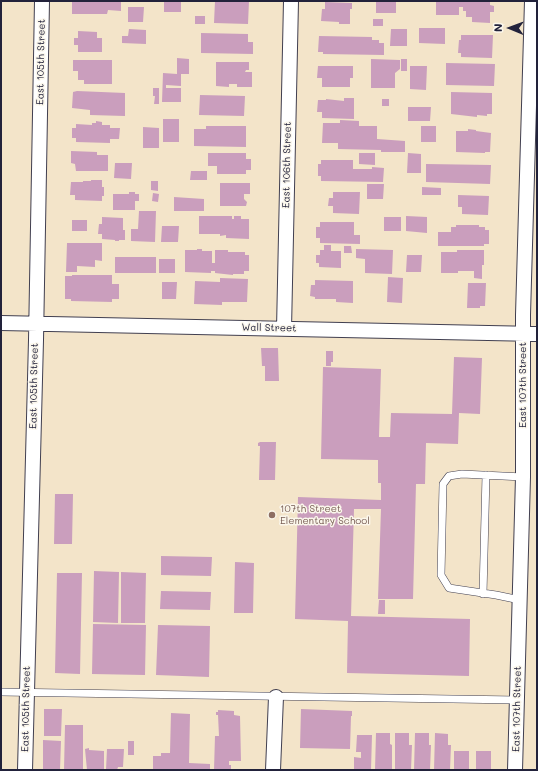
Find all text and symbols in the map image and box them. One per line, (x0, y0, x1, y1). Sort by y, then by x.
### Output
north arrow (490, 8, 530, 48)
street label: East 105th Street (34, 19, 48, 105)
text: N (490, 23, 505, 32)
street label: East 106th Street (280, 122, 294, 208)
street label: Wall Street (241, 322, 297, 334)
street label: East 107th Street (517, 342, 529, 428)
street label: East 105th Street (27, 343, 41, 429)
place label: 107th Street Elementary School (280, 503, 370, 526)
marker: 107th Street Elementary School (267, 510, 277, 520)
street label: East 105th Street (19, 666, 33, 752)
street label: East 107th Street (510, 666, 524, 752)

